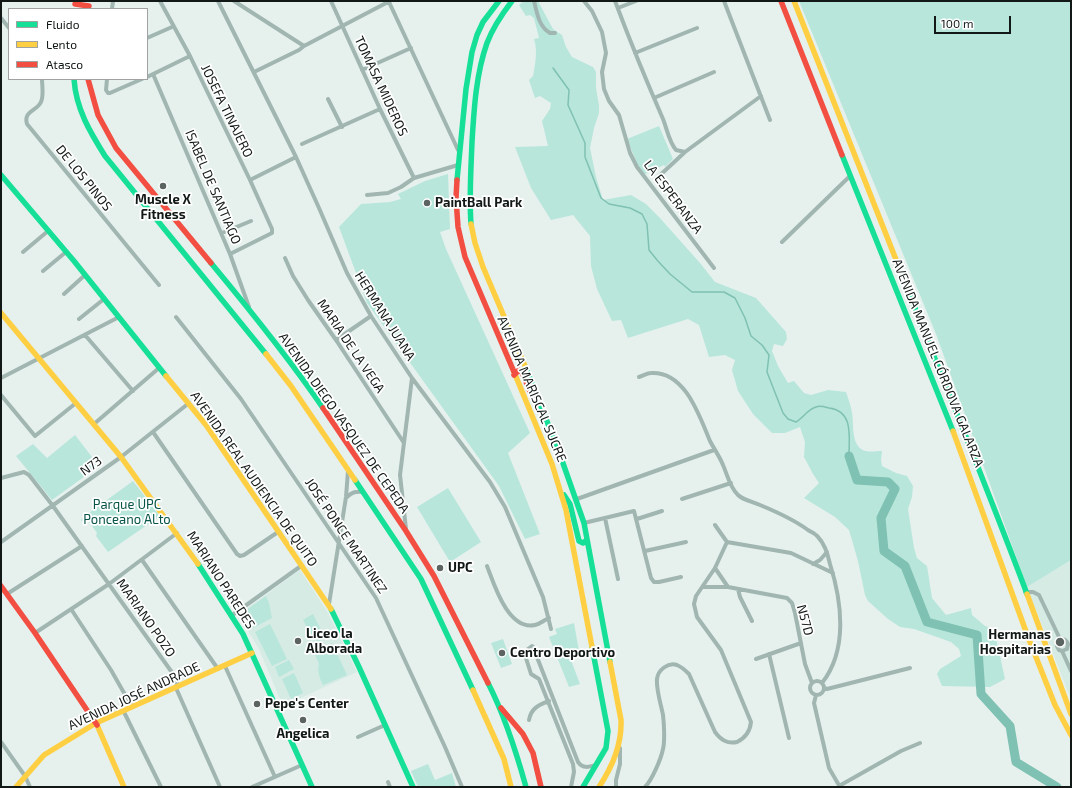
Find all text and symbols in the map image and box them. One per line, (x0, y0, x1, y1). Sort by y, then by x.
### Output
legend (8, 8, 148, 80)
scale bar (936, 8, 1013, 34)
text: 100 m (941, 16, 973, 30)
text: Fluido (46, 17, 80, 31)
street label: TOMASA MIDEROS (351, 34, 411, 138)
text: Lento (46, 37, 77, 51)
text: Atasco (46, 57, 83, 71)
street label: JOSEFA TINAJERO (198, 62, 256, 160)
street label: ISABEL DE SANTIAGO (182, 127, 244, 247)
street label: DE LOS PINOS (53, 142, 115, 214)
street label: LA ESPERANZA (640, 157, 706, 237)
marker: Muscle X Fitness (158, 181, 168, 191)
place label: Muscle X Fitness (135, 192, 191, 223)
place label: PaintBall Park (435, 195, 522, 211)
marker: PaintBall Park (422, 198, 432, 208)
street label: AVENIDA MANUEL CÓRDOVA GALARZA (889, 257, 987, 469)
street label: HERMANA JUANA (351, 269, 419, 363)
street label: MARIA DE LA VEGA (314, 296, 388, 396)
street label: AVENIDA MARISCAL SUCRE (494, 314, 570, 464)
street label: AVENIDA DIEGO VASQUEZ DE CEPEDA (275, 330, 413, 516)
street label: AVENIDA REAL AUDIENCIA DE QUITO (187, 388, 321, 570)
street label: N73 (77, 453, 105, 479)
street label: JOSÉ PONCE MARTINEZ (302, 475, 390, 597)
park label: Parque UPC Ponceano ALto (83, 497, 171, 528)
street label: MARIANO PAREDES (184, 528, 258, 632)
place label: UPC (448, 560, 473, 576)
marker: UPC (435, 563, 445, 573)
street label: MARIANO POZO (113, 576, 179, 660)
street label: N57D (793, 603, 817, 637)
place label: Liceo la Alborada (306, 626, 362, 657)
place label: Hermanas Hospitarias (980, 627, 1051, 658)
marker: Liceo la Alborada (293, 636, 303, 646)
marker: Hermanas Hospitarias (1054, 636, 1066, 648)
place label: Centro Deportivo (510, 645, 615, 661)
marker: Centro Deportivo (497, 648, 507, 658)
street label: AVENIDA JOSÉ ANDRADE (66, 659, 202, 733)
place label: Pepe's Center (265, 696, 349, 712)
marker: Pepe's Center (252, 699, 262, 709)
marker: Angelica (298, 715, 308, 725)
place label: Angelica (277, 726, 329, 742)

